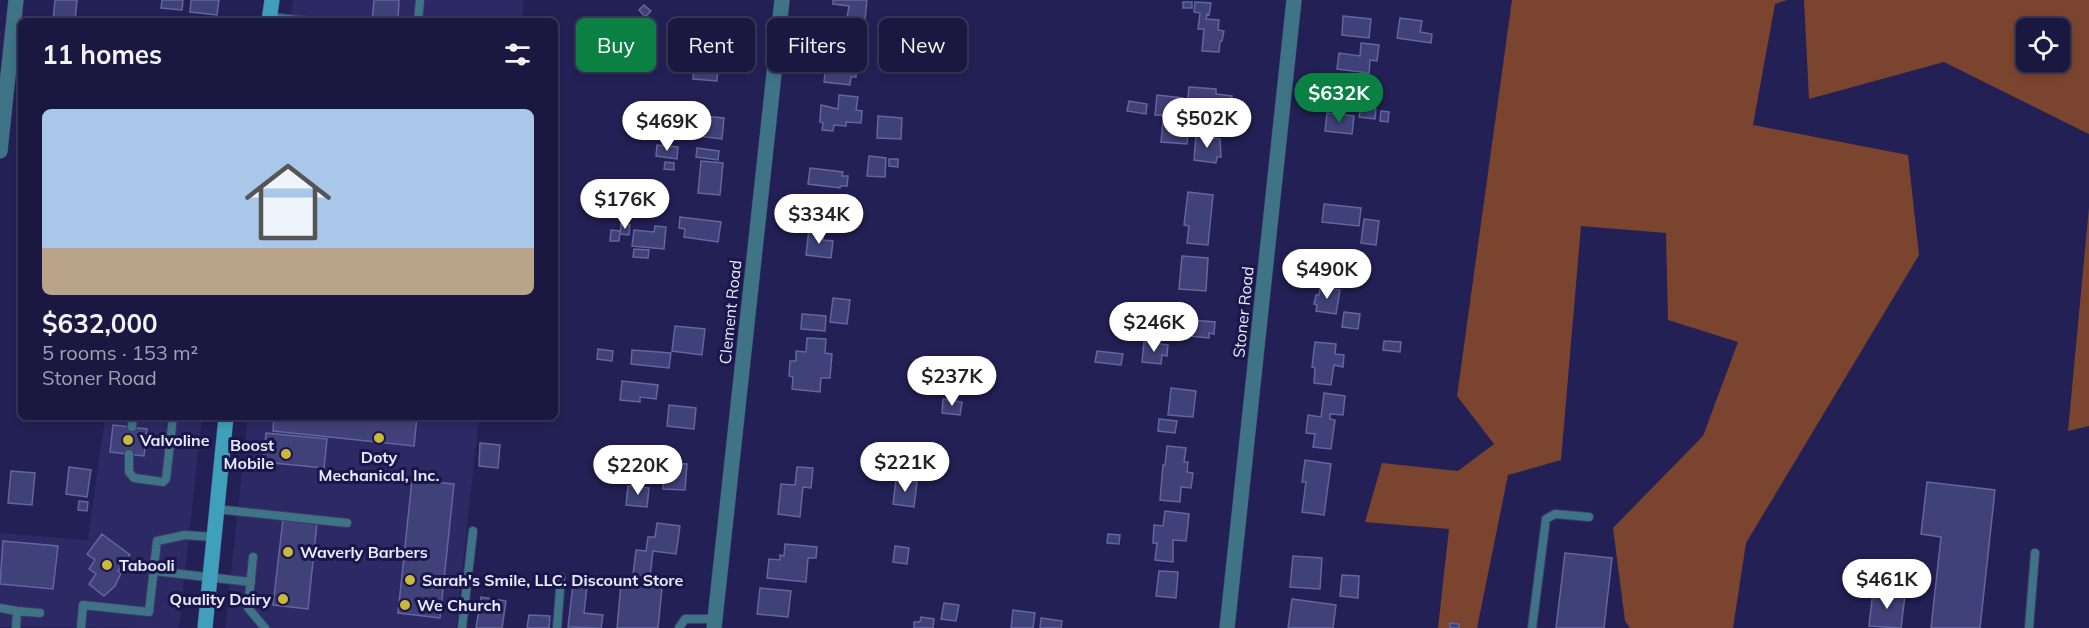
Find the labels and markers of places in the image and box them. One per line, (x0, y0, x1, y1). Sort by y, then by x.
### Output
pin: $632K (1297, 73, 1381, 124)
pin: $502K (1165, 98, 1249, 149)
pin: $469K (625, 101, 709, 152)
pin: $176K (583, 179, 667, 230)
pin: $334K (777, 194, 861, 245)
pin: $490K (1285, 249, 1369, 300)
pin: $246K (1112, 302, 1196, 353)
pin: $237K (910, 356, 994, 407)
place label: Valvoline (139, 430, 210, 450)
marker: Doty Mechanical, Inc. (372, 431, 386, 445)
marker: Valvoline (121, 433, 135, 447)
place label: Boost Mobile (224, 435, 274, 473)
pin: $221K (863, 442, 947, 493)
pin: $220K (596, 445, 680, 496)
marker: Boost Mobile (279, 447, 293, 461)
place label: Doty Mechanical, Inc. (319, 447, 440, 485)
place label: Waverly Barbers (300, 542, 428, 562)
marker: Waverly Barbers (281, 545, 295, 559)
place label: Tabooli (119, 555, 175, 575)
marker: Tabooli (100, 558, 114, 572)
pin: $461K (1845, 559, 1929, 610)
place label: Sarah's Smile, LLC. Discount Store (422, 570, 684, 590)
marker: Sarah's Smile, LLC. Discount Store (403, 573, 417, 587)
place label: Quality Dairy (170, 589, 271, 609)
marker: Quality Dairy (276, 592, 290, 606)
place label: We Church (417, 595, 501, 615)
marker: We Church (398, 598, 412, 612)

